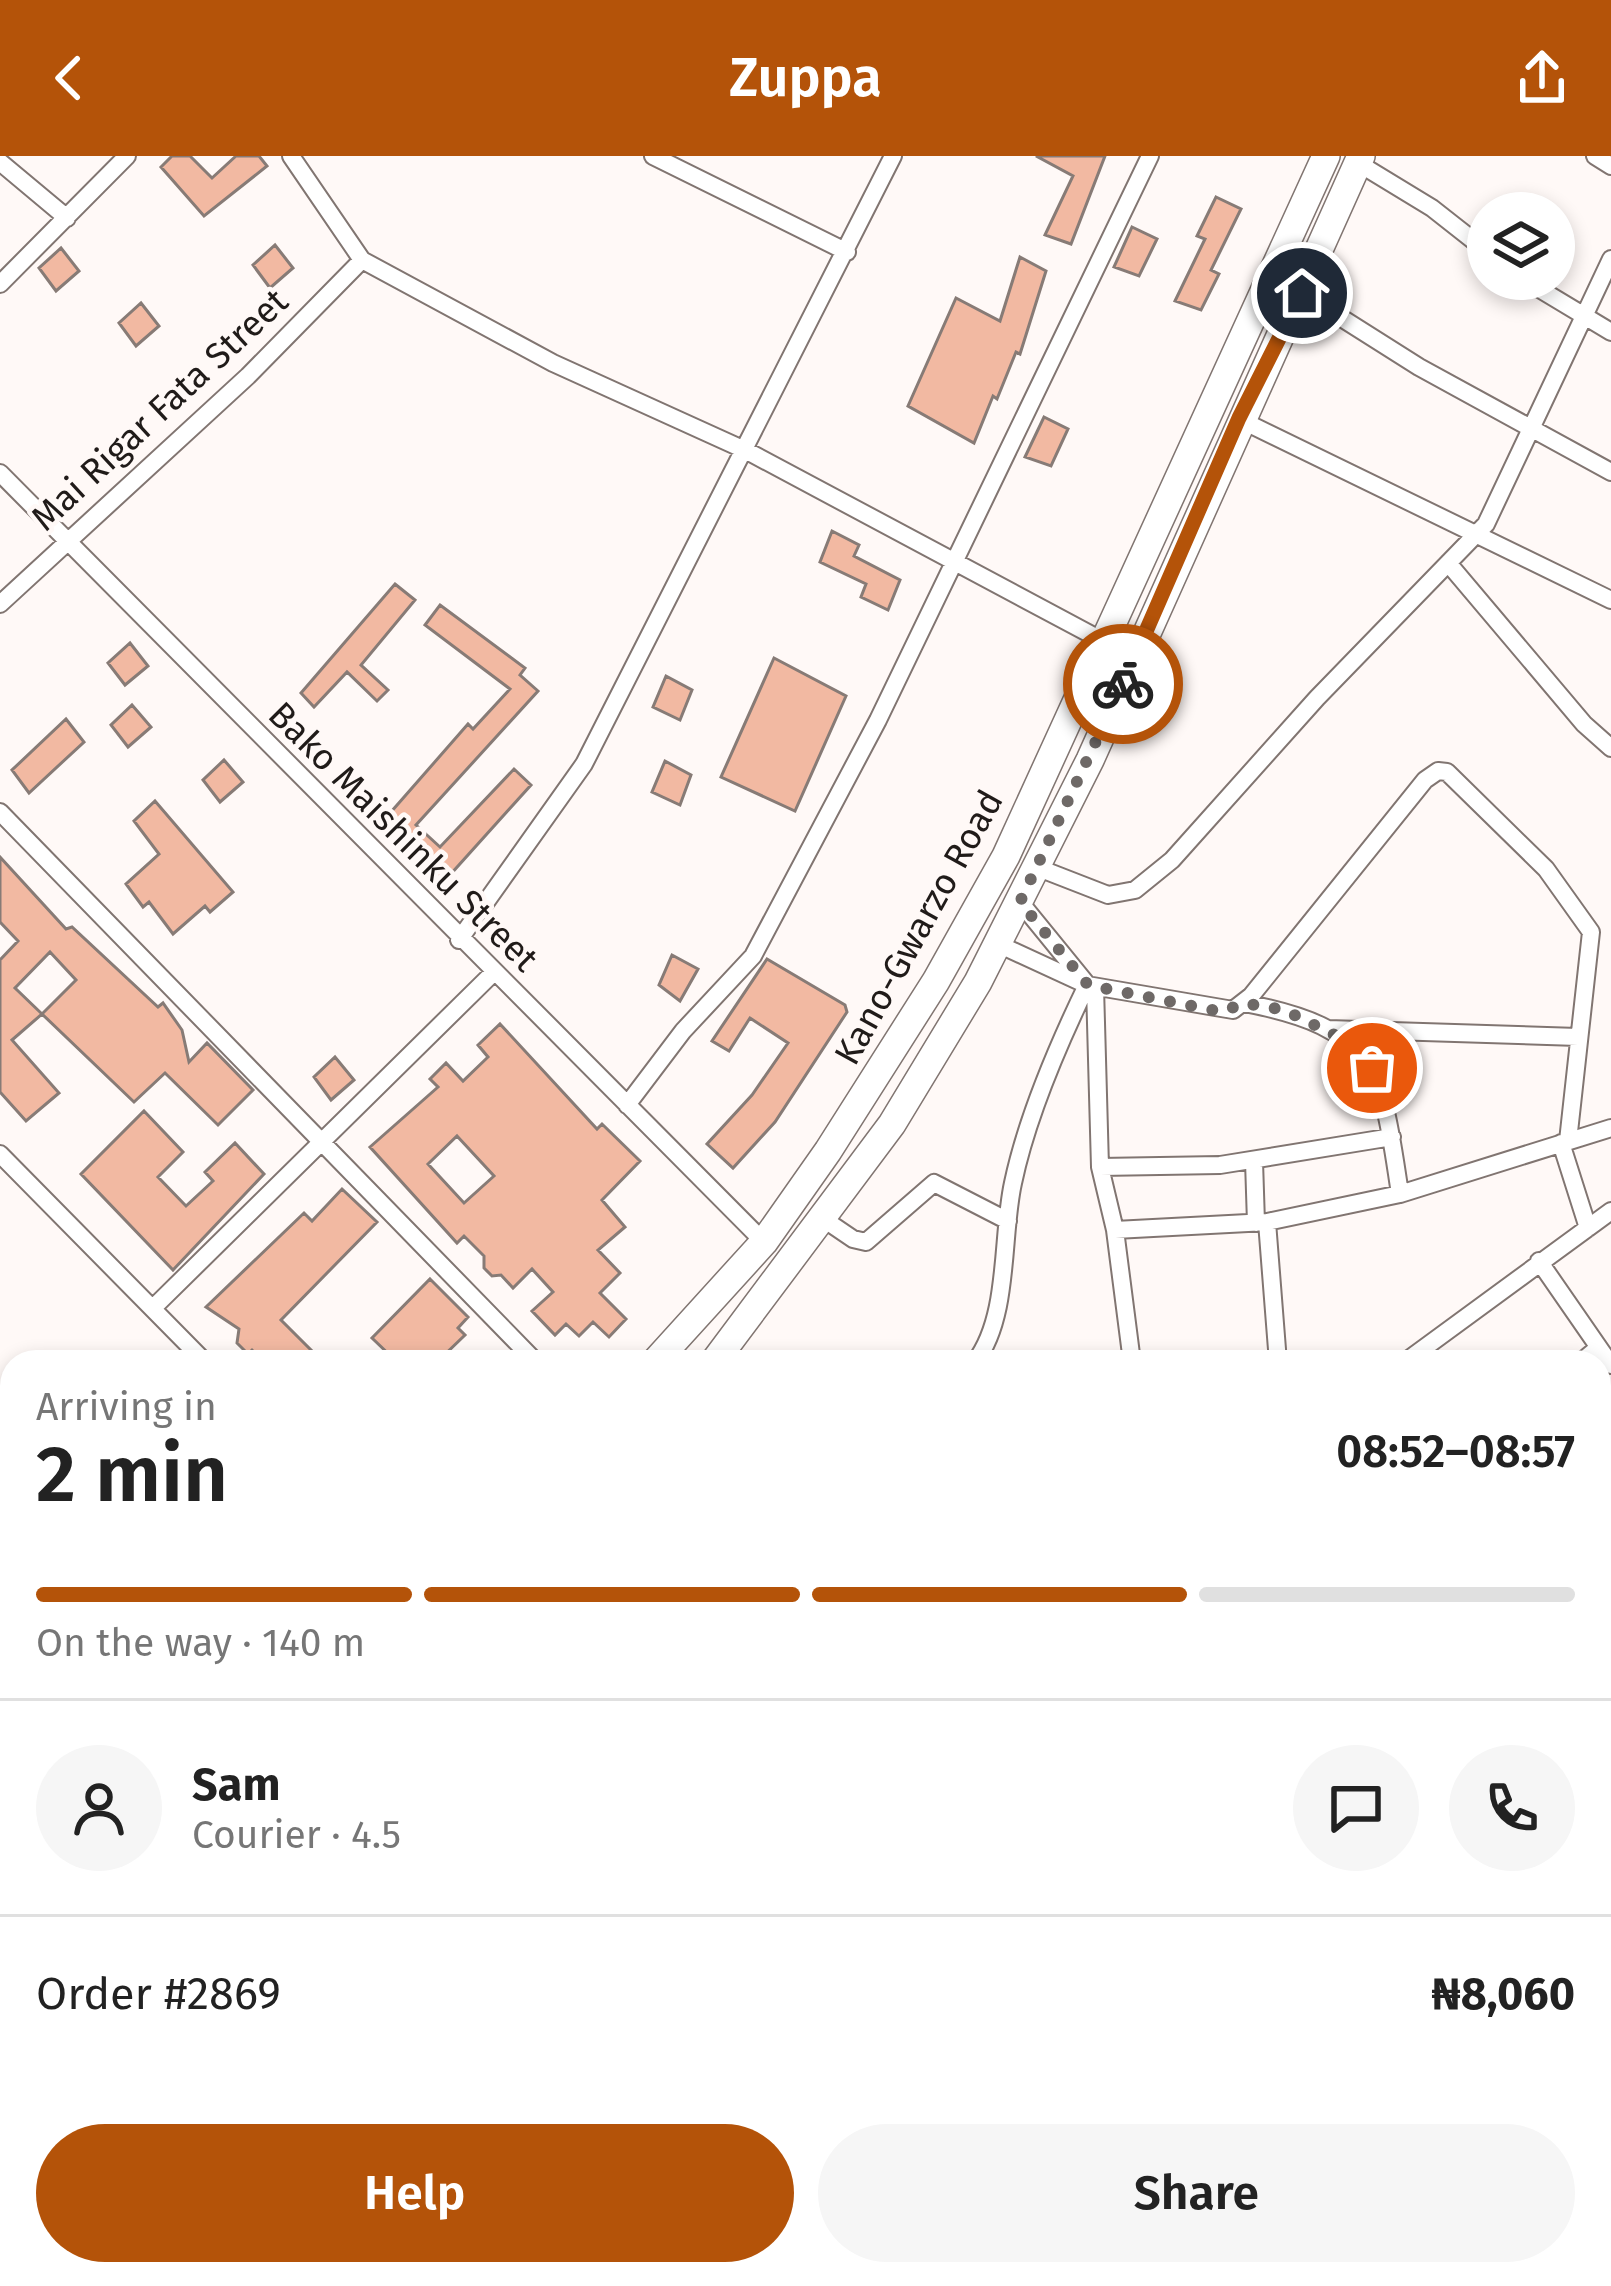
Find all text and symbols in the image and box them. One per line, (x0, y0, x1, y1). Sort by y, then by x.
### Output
icon: back (36, 45, 102, 111)
icon: share (1509, 45, 1575, 111)
text: Zuppa (729, 46, 882, 110)
map controls (1467, 192, 1575, 300)
button: layers (1467, 192, 1575, 300)
pin (1251, 242, 1353, 344)
icon: home (1269, 260, 1335, 326)
street label: Mai Rigar Fata Street (22, 279, 297, 540)
courier (1063, 624, 1183, 744)
icon: bike (1090, 651, 1156, 717)
street label: Bako Maishinku Street (259, 693, 547, 981)
street label: Kano-Gwarzo Road (825, 782, 1013, 1073)
pin (1321, 1017, 1423, 1119)
icon: bag (1339, 1035, 1405, 1101)
text: Arriving in (36, 1384, 217, 1430)
text: 08:52–08:57 (1336, 1425, 1575, 1479)
text: 2 min (36, 1428, 228, 1522)
text: On the way · 140 m (36, 1620, 365, 1666)
button: person (36, 1745, 162, 1871)
button: chat (1293, 1745, 1419, 1871)
button: phone (1449, 1745, 1575, 1871)
text: Sam (192, 1758, 280, 1812)
text: Courier · 4.5 (192, 1812, 401, 1858)
text: Order #2869 (36, 1967, 281, 2021)
text: ₦8,060 (1431, 1967, 1575, 2021)
button: Help (36, 2124, 794, 2262)
button: Share (818, 2124, 1575, 2262)

